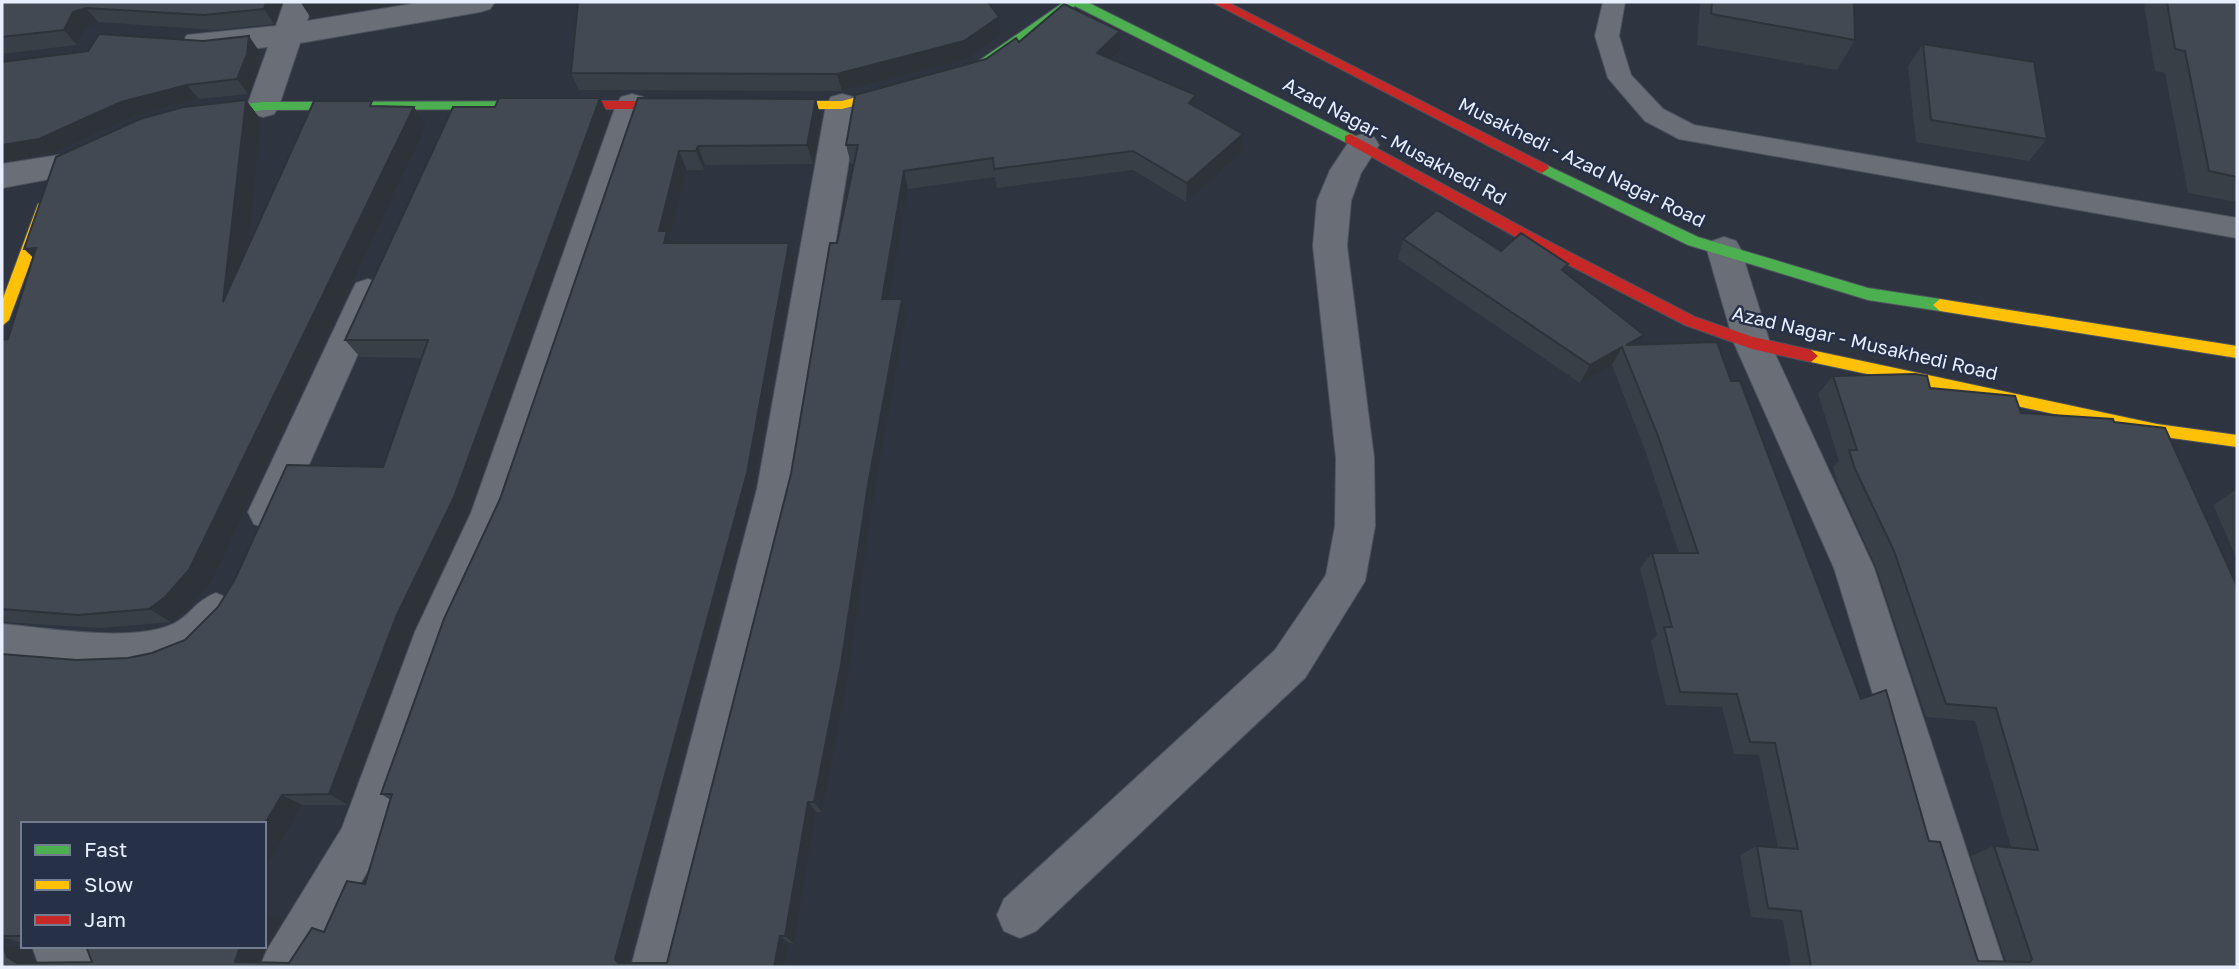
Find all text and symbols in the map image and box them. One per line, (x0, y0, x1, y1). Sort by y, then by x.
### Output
street label: Azad Nagar - Musakhedi Rd (1280, 72, 1511, 209)
street label: Musakhedi - Azad Nagar Road (1455, 92, 1709, 231)
street label: Azad Nagar - Musakhedi Road (1730, 301, 2000, 384)
legend (21, 822, 266, 948)
text: Fast (84, 836, 127, 862)
text: Slow (84, 871, 133, 897)
text: Jam (84, 906, 126, 932)

